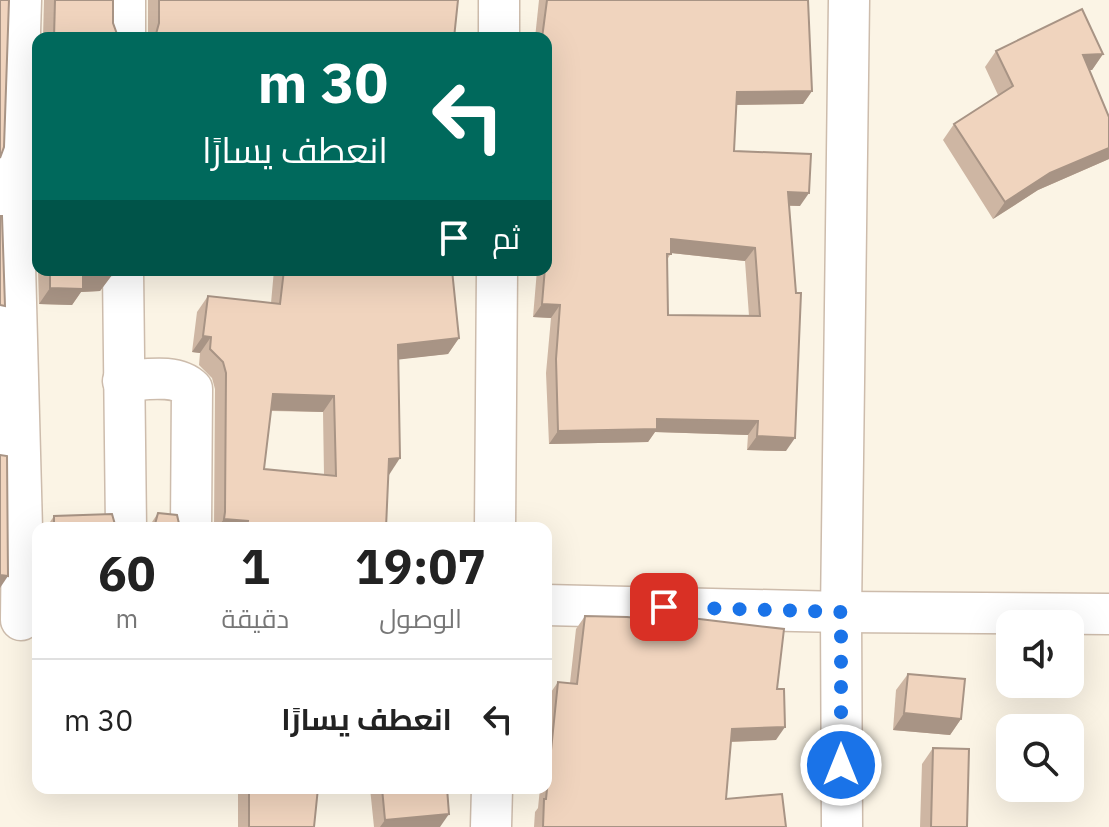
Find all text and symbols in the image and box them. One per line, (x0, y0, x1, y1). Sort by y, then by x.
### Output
text: 30 m (258, 46, 388, 118)
icon: left (416, 64, 520, 168)
text: انعطف يسارًا (202, 126, 388, 173)
icon: arrive (432, 216, 476, 260)
text: ثم (492, 218, 520, 257)
text: 1 (241, 535, 270, 597)
text: 19:07 (355, 535, 486, 597)
text: 60 (98, 542, 156, 604)
pin (630, 573, 698, 641)
icon: arrive (642, 585, 686, 629)
text: m (115, 601, 138, 635)
text: دقيقة (221, 601, 289, 635)
text: الوصول (379, 601, 462, 635)
map controls (996, 610, 1084, 802)
button: sound (996, 610, 1084, 698)
icon: left (476, 697, 520, 741)
text: انعطف يسارًا (281, 699, 452, 738)
text: 30 m (64, 700, 133, 739)
button: search (996, 714, 1084, 802)
position arrow (799, 723, 883, 807)

